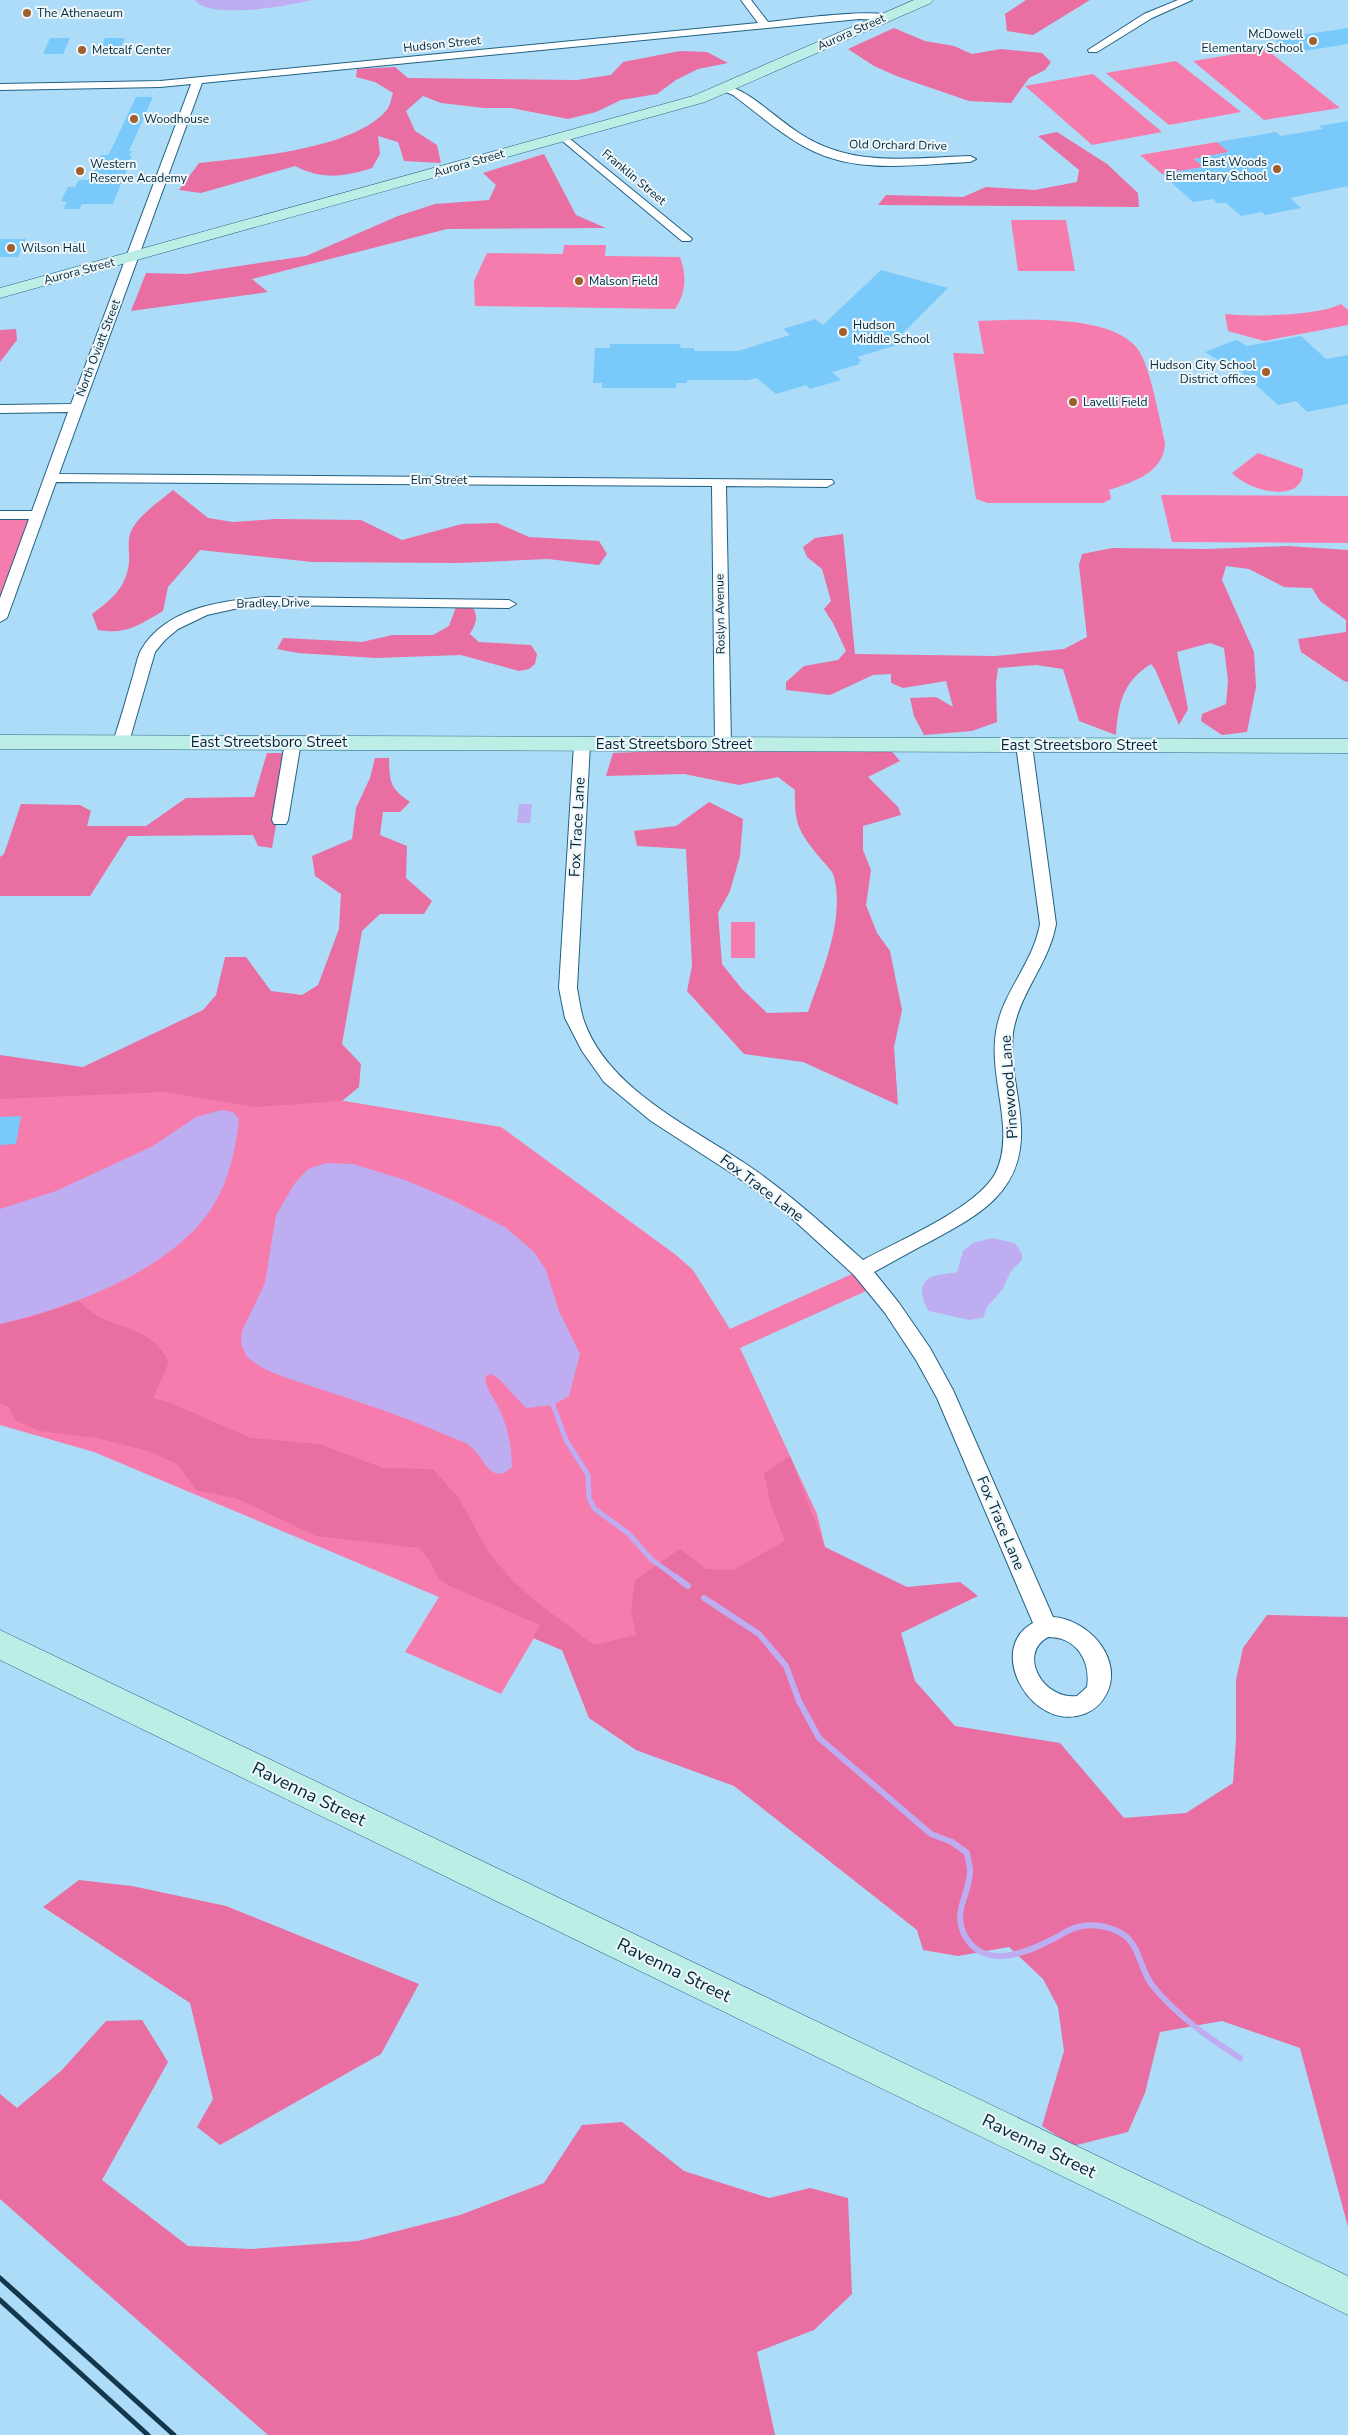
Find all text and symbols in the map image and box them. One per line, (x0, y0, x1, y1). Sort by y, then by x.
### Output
place label: The Athenaeum (37, 5, 123, 21)
marker: The Athenaeum (21, 7, 33, 19)
street label: Aurora Street (814, 10, 888, 54)
place label: McDowell Elementary School (1202, 26, 1303, 56)
street label: Hudson Street (402, 32, 482, 56)
marker: McDowell Elementary School (1307, 35, 1319, 47)
place label: Metcalf Center (92, 42, 172, 58)
marker: Metcalf Center (76, 44, 88, 56)
place label: Woodhouse (144, 111, 209, 127)
marker: Woodhouse (128, 113, 140, 125)
street label: Old Orchard Drive (849, 136, 947, 154)
street label: Aurora Street (432, 145, 507, 181)
street label: Franklin Street (599, 146, 670, 209)
place label: East Woods Elementary School (1166, 154, 1267, 184)
place label: Western Reserve Academy (90, 156, 188, 186)
marker: East Woods Elementary School (1271, 163, 1283, 175)
marker: Western Reserve Academy (74, 165, 86, 177)
place label: Wilson Hall (21, 240, 86, 256)
marker: Wilson Hall (5, 242, 17, 254)
street label: Aurora Street (42, 254, 117, 288)
place label: Malson Field (589, 273, 658, 289)
marker: Malson Field (573, 275, 585, 287)
street label: North Oviatt Street (72, 296, 124, 399)
place label: Hudson Middle School (853, 317, 930, 347)
marker: Hudson Middle School (837, 326, 849, 338)
place label: Hudson City School District offices (1150, 357, 1256, 387)
marker: Hudson City School District offices (1260, 366, 1272, 378)
place label: Lavelli Field (1083, 394, 1148, 410)
marker: Lavelli Field (1067, 396, 1079, 408)
street label: Elm Street (411, 472, 468, 488)
street label: Roslyn Avenue (711, 574, 729, 654)
street label: Bradley Drive (236, 594, 310, 612)
street label: East Streetsboro Street (191, 732, 348, 752)
street label: East Streetsboro Street (596, 734, 753, 754)
street label: East Streetsboro Street (1001, 735, 1158, 755)
street label: Fox Trace Lane (564, 776, 590, 878)
street label: Pinewood Lane (995, 1035, 1023, 1139)
street label: Fox Trace Lane (716, 1150, 808, 1226)
street label: Fox Trace Lane (972, 1473, 1030, 1573)
street label: Ravenna Street (248, 1756, 371, 1832)
street label: Ravenna Street (613, 1932, 736, 2008)
street label: Ravenna Street (978, 2108, 1101, 2184)

